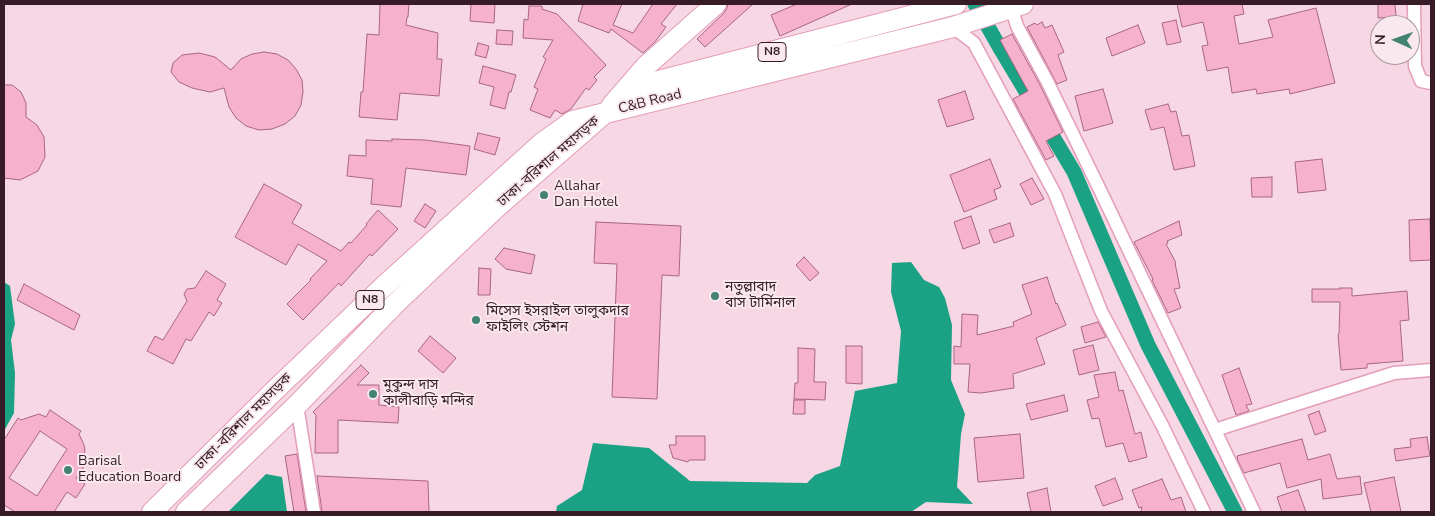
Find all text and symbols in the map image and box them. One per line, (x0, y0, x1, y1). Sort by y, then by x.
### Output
north arrow (1370, 15, 1420, 65)
text: N (1371, 34, 1390, 45)
road number: N8 (758, 42, 786, 62)
street label: C&B Road (617, 86, 683, 118)
street label: ঢাকা-বরিশাল মহাসড়ক (495, 113, 603, 211)
place label: Allahar Dan Hotel (554, 179, 618, 212)
marker: Allahar Dan Hotel (538, 189, 550, 201)
place label: নতুল্লাবাদ বাস টার্মিনাল (725, 280, 795, 312)
road number: N8 (356, 290, 384, 310)
marker: নতুল্লাবাদ বাস টার্মিনাল (709, 290, 721, 302)
place label: মিসেস ইসরাইল তালুকদার ফাইলিং স্টেশন (486, 304, 629, 336)
marker: মিসেস ইসরাইল তালুকদার ফাইলিং স্টেশন (470, 314, 482, 326)
street label: ঢাকা-বরিশাল মহাসড়ক (192, 370, 296, 474)
place label: মুকুন্দ দাস কালীবাড়ি মন্দির (383, 378, 474, 411)
marker: মুকুন্দ দাস কালীবাড়ি মন্দির (367, 388, 379, 400)
place label: Barisal Education Board (78, 454, 181, 487)
marker: Barisal Education Board (62, 464, 74, 476)

